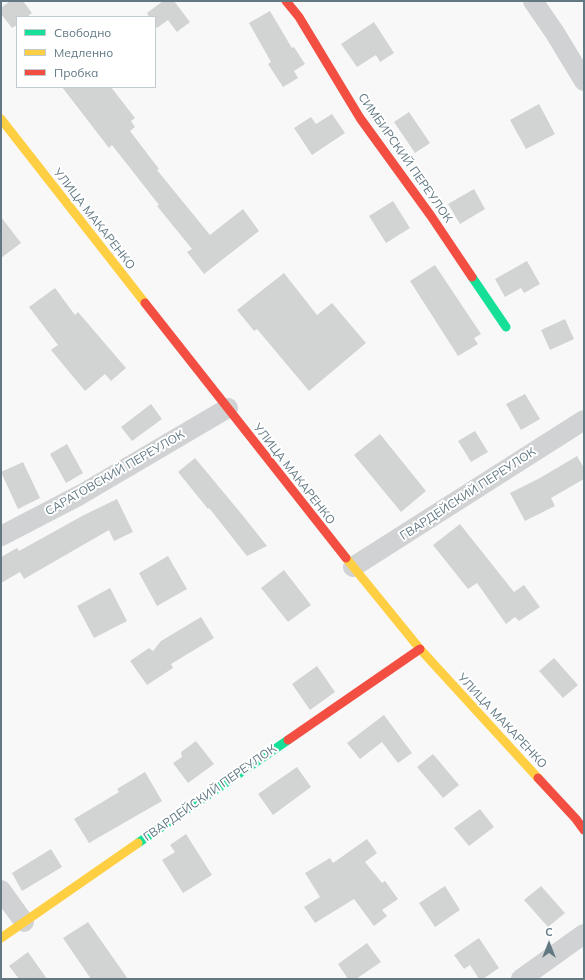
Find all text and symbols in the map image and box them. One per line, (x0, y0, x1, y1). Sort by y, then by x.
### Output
legend (16, 16, 156, 88)
text: Свободно (54, 25, 111, 40)
text: Медленно (54, 45, 113, 60)
text: Пробка (54, 65, 98, 80)
street label: СИМБИРСКИЙ ПЕРЕУЛОК (355, 90, 455, 226)
street label: УЛИЦА МАКАРЕНКО (50, 166, 138, 272)
street label: УЛИЦА МАКАРЕНКО (250, 421, 338, 527)
street label: САРАТОВСКИЙ ПЕРЕУЛОК (43, 427, 187, 519)
street label: ГВАРДЕЙСКИЙ ПЕРЕУЛОК (397, 445, 539, 543)
street label: УЛИЦА МАКАРЕНКО (454, 671, 550, 771)
street label: ГВАРДЕЙСКИЙ ПЕРЕУЛОК (141, 742, 279, 844)
north arrow (529, 924, 569, 964)
text: С (545, 925, 553, 939)

